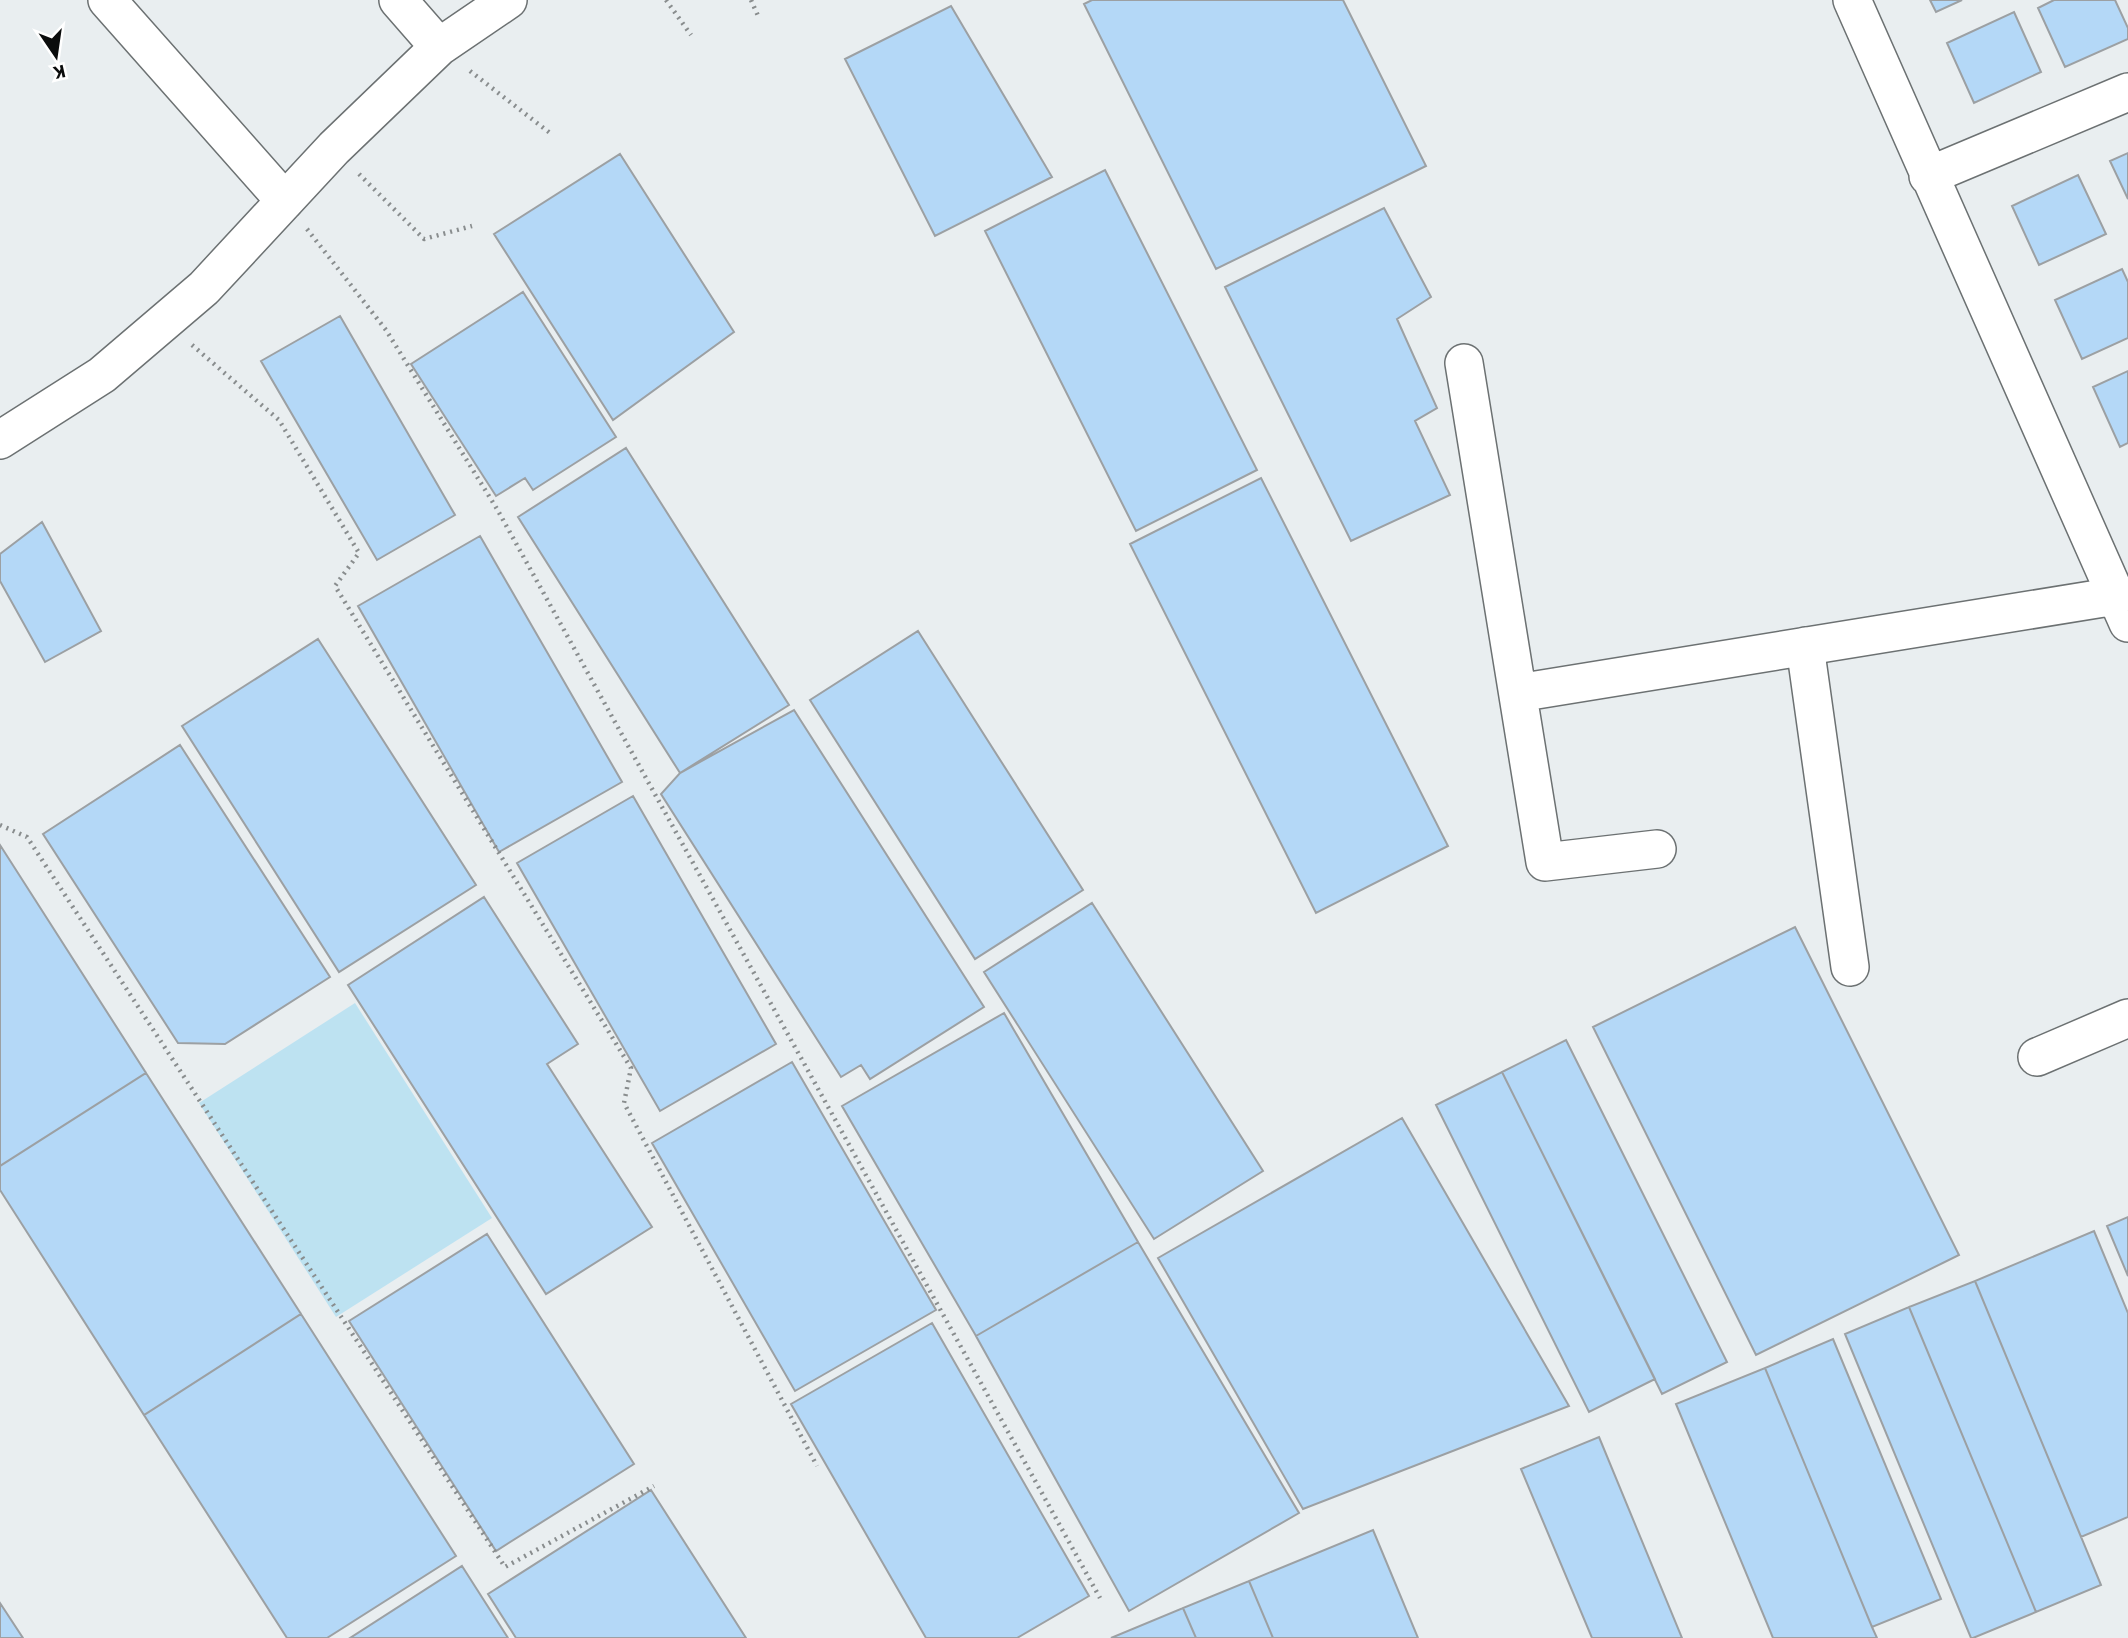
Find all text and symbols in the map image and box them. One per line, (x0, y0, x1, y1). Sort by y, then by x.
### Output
north arrow (21, 21, 91, 91)
text: K (50, 57, 68, 86)

